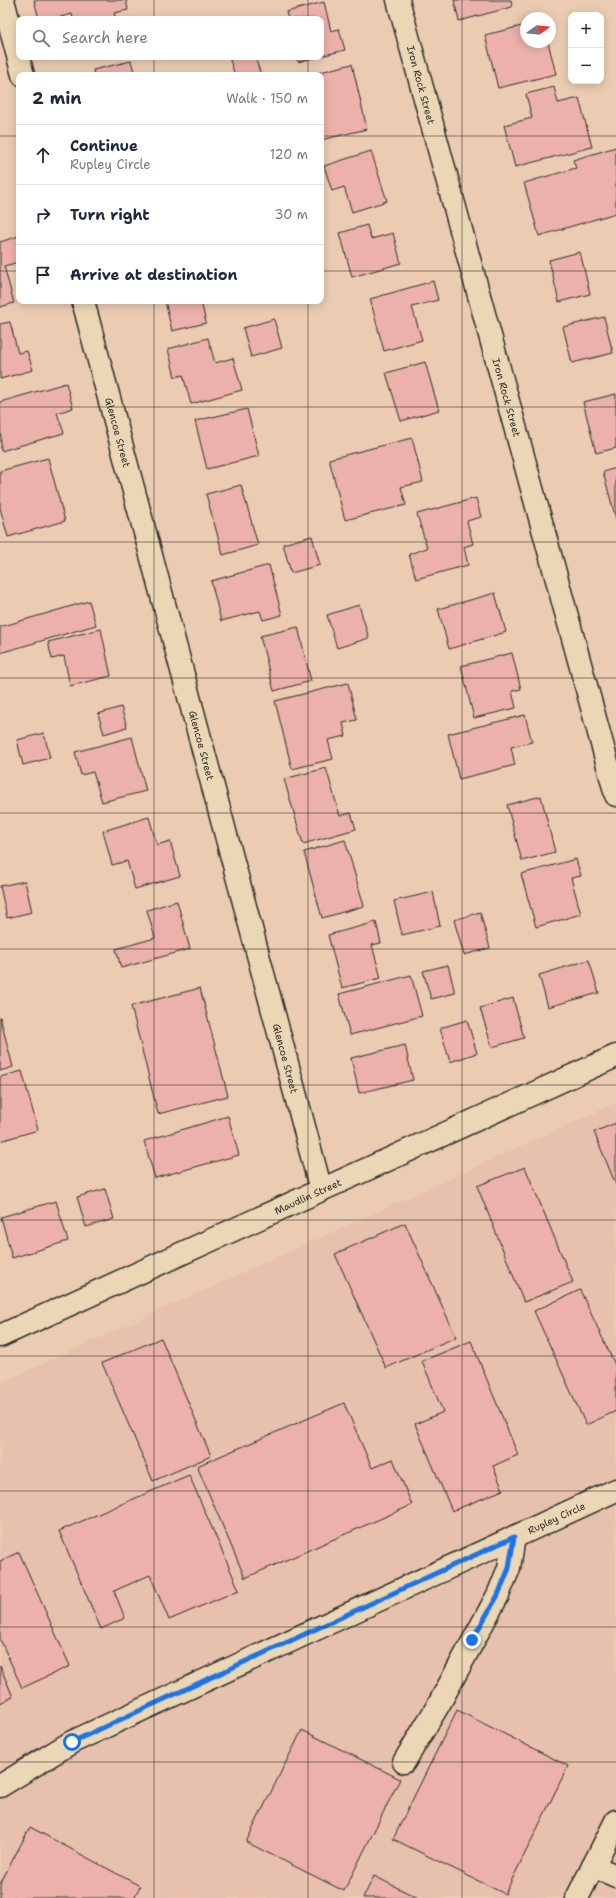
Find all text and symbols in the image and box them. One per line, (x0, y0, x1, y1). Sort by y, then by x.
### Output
north arrow (520, 12, 556, 48)
map controls (568, 12, 604, 84)
button: + (568, 12, 604, 48)
search box (16, 16, 324, 60)
icon: search (30, 27, 52, 49)
text: Search here (62, 28, 148, 48)
street label: Iron Rock Street (404, 44, 438, 126)
button: − (568, 48, 604, 84)
text: 2 min (32, 87, 82, 109)
text: Walk · 150 m (226, 90, 308, 107)
text: Continue (70, 136, 138, 156)
icon: ahead (32, 144, 54, 166)
text: 120 m (270, 146, 308, 163)
text: Rupley Circle (70, 156, 151, 173)
icon: right (32, 204, 54, 226)
text: Turn right (70, 205, 150, 225)
text: 30 m (274, 206, 308, 223)
icon: arrive (32, 264, 54, 286)
text: Arrive at destination (70, 265, 238, 285)
street label: Iron Rock Street (489, 357, 523, 438)
street label: Glencoe Street (102, 396, 133, 469)
street label: Glencoe Street (186, 709, 217, 782)
street label: Glencoe Street (270, 1022, 301, 1095)
street label: Maudlin Street (272, 1176, 344, 1217)
street label: Rupley Circle (525, 1499, 588, 1537)
route end (463, 1631, 481, 1649)
route start (63, 1733, 81, 1751)

